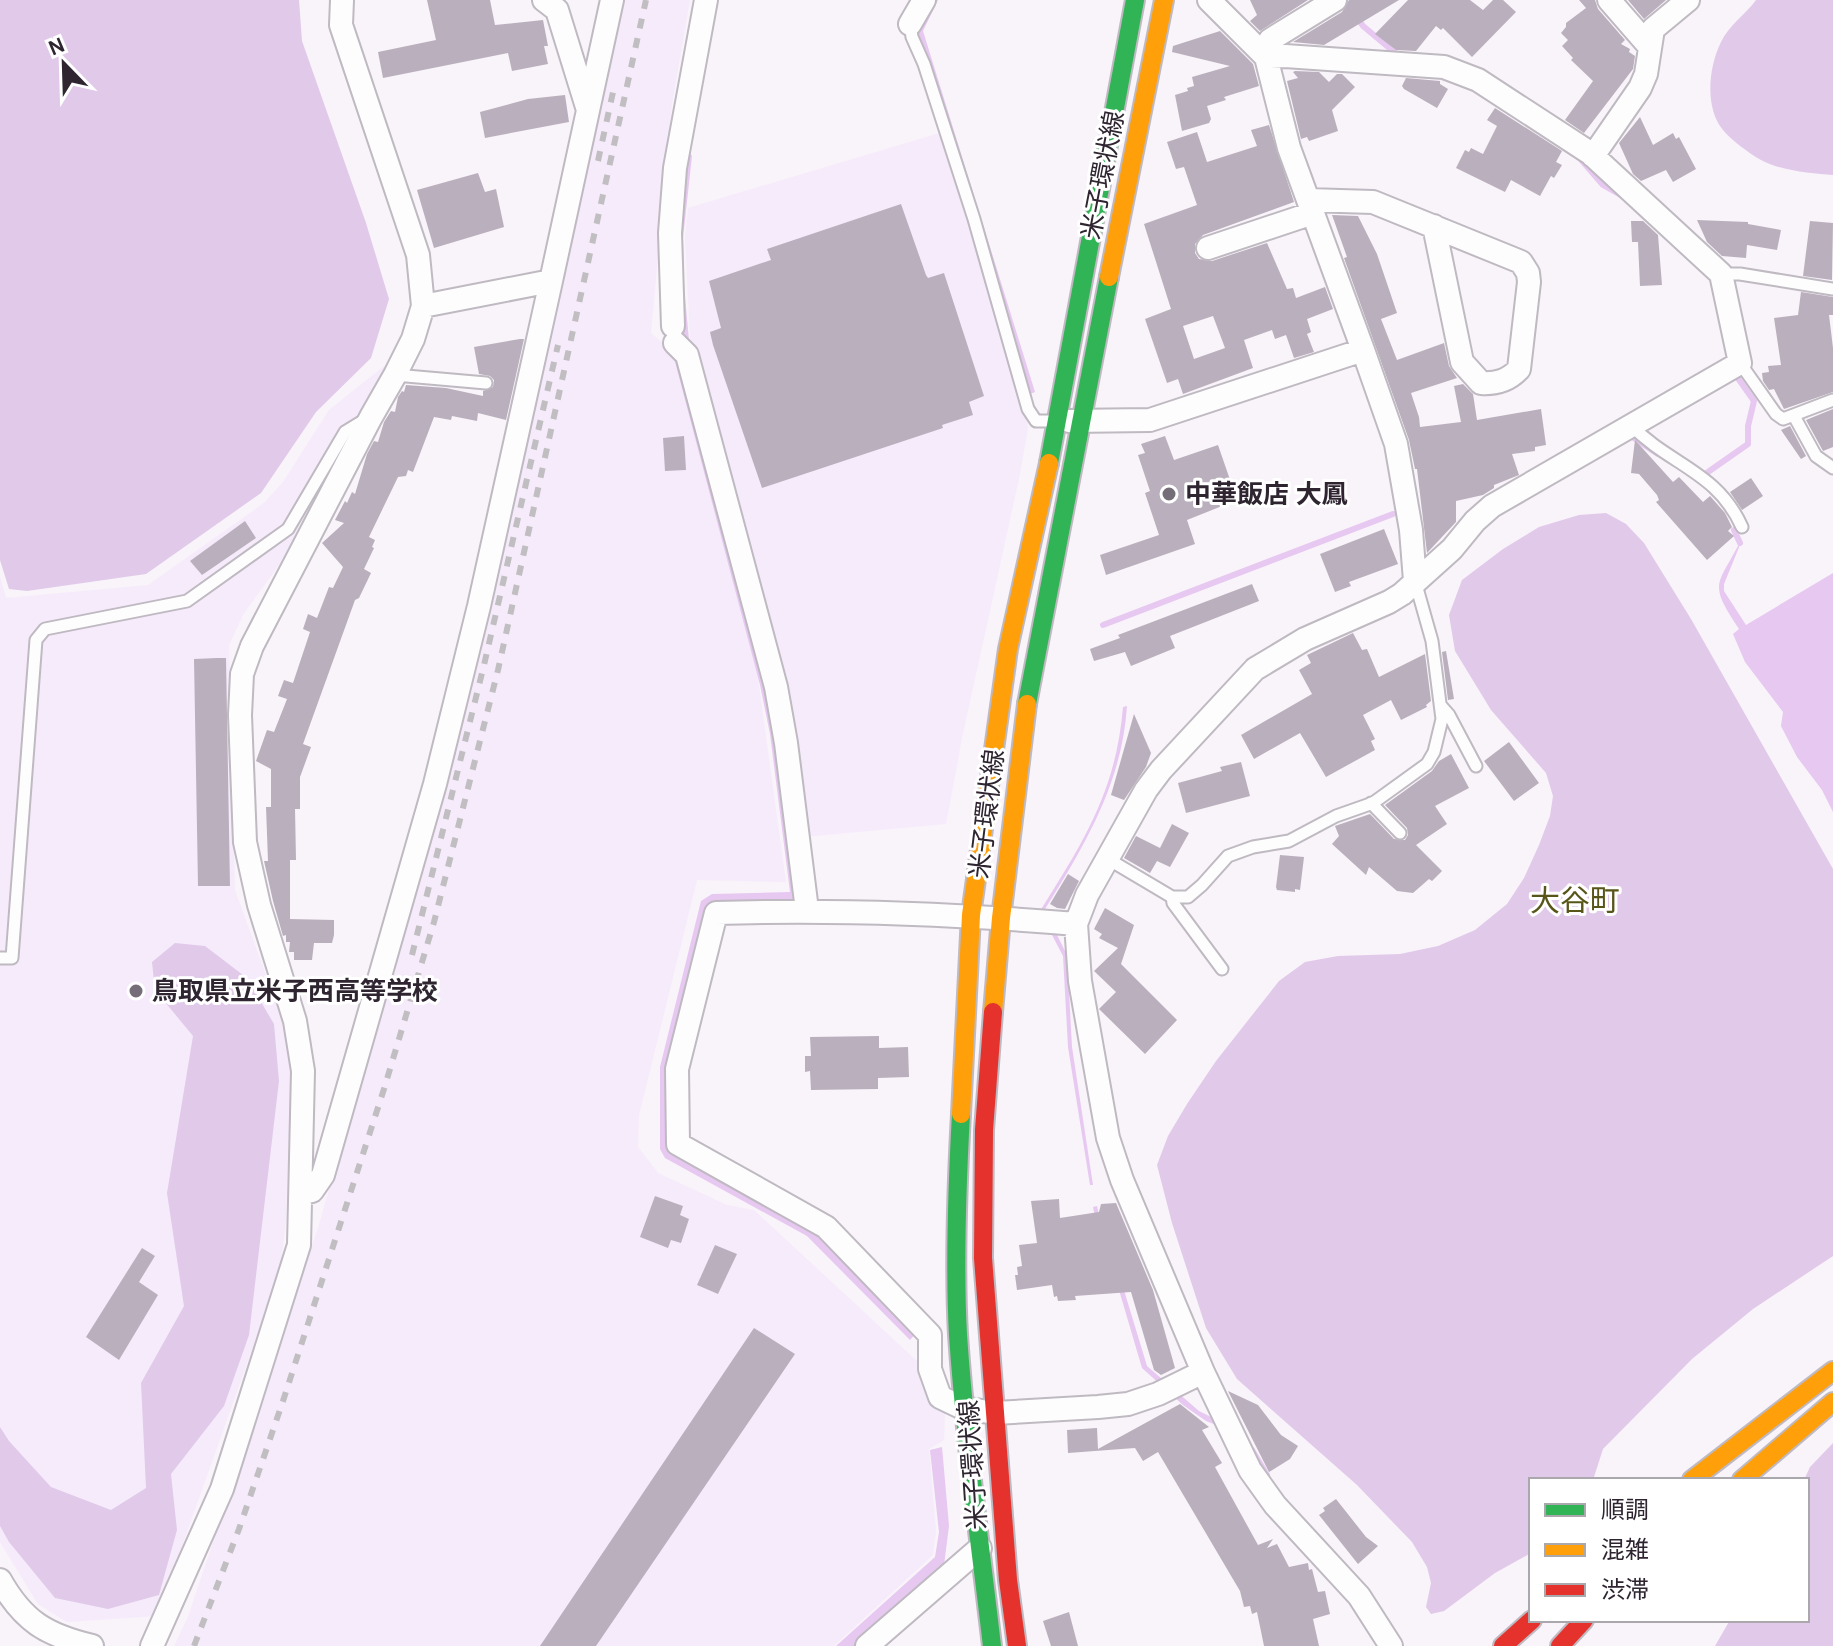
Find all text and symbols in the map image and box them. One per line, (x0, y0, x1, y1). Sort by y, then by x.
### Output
north arrow (24, 24, 104, 104)
text: N (44, 31, 69, 62)
street label: 米子環状線 (1075, 108, 1131, 242)
place label: 中華飯店 大鳳 (1185, 479, 1348, 510)
marker: 中華飯店 大鳳 (1160, 485, 1178, 503)
street label: 米子環状線 (964, 748, 1010, 880)
district label: 大谷町 (1530, 883, 1620, 919)
place label: 鳥取県立米子西高等学校 (152, 976, 438, 1007)
marker: 鳥取県立米子西高等学校 (127, 982, 145, 1000)
street label: 米子環状線 (953, 1399, 993, 1531)
legend (1529, 1478, 1809, 1622)
text: 順調 (1601, 1496, 1649, 1524)
text: 混雑 (1601, 1536, 1649, 1564)
text: 渋滞 (1601, 1576, 1649, 1604)

